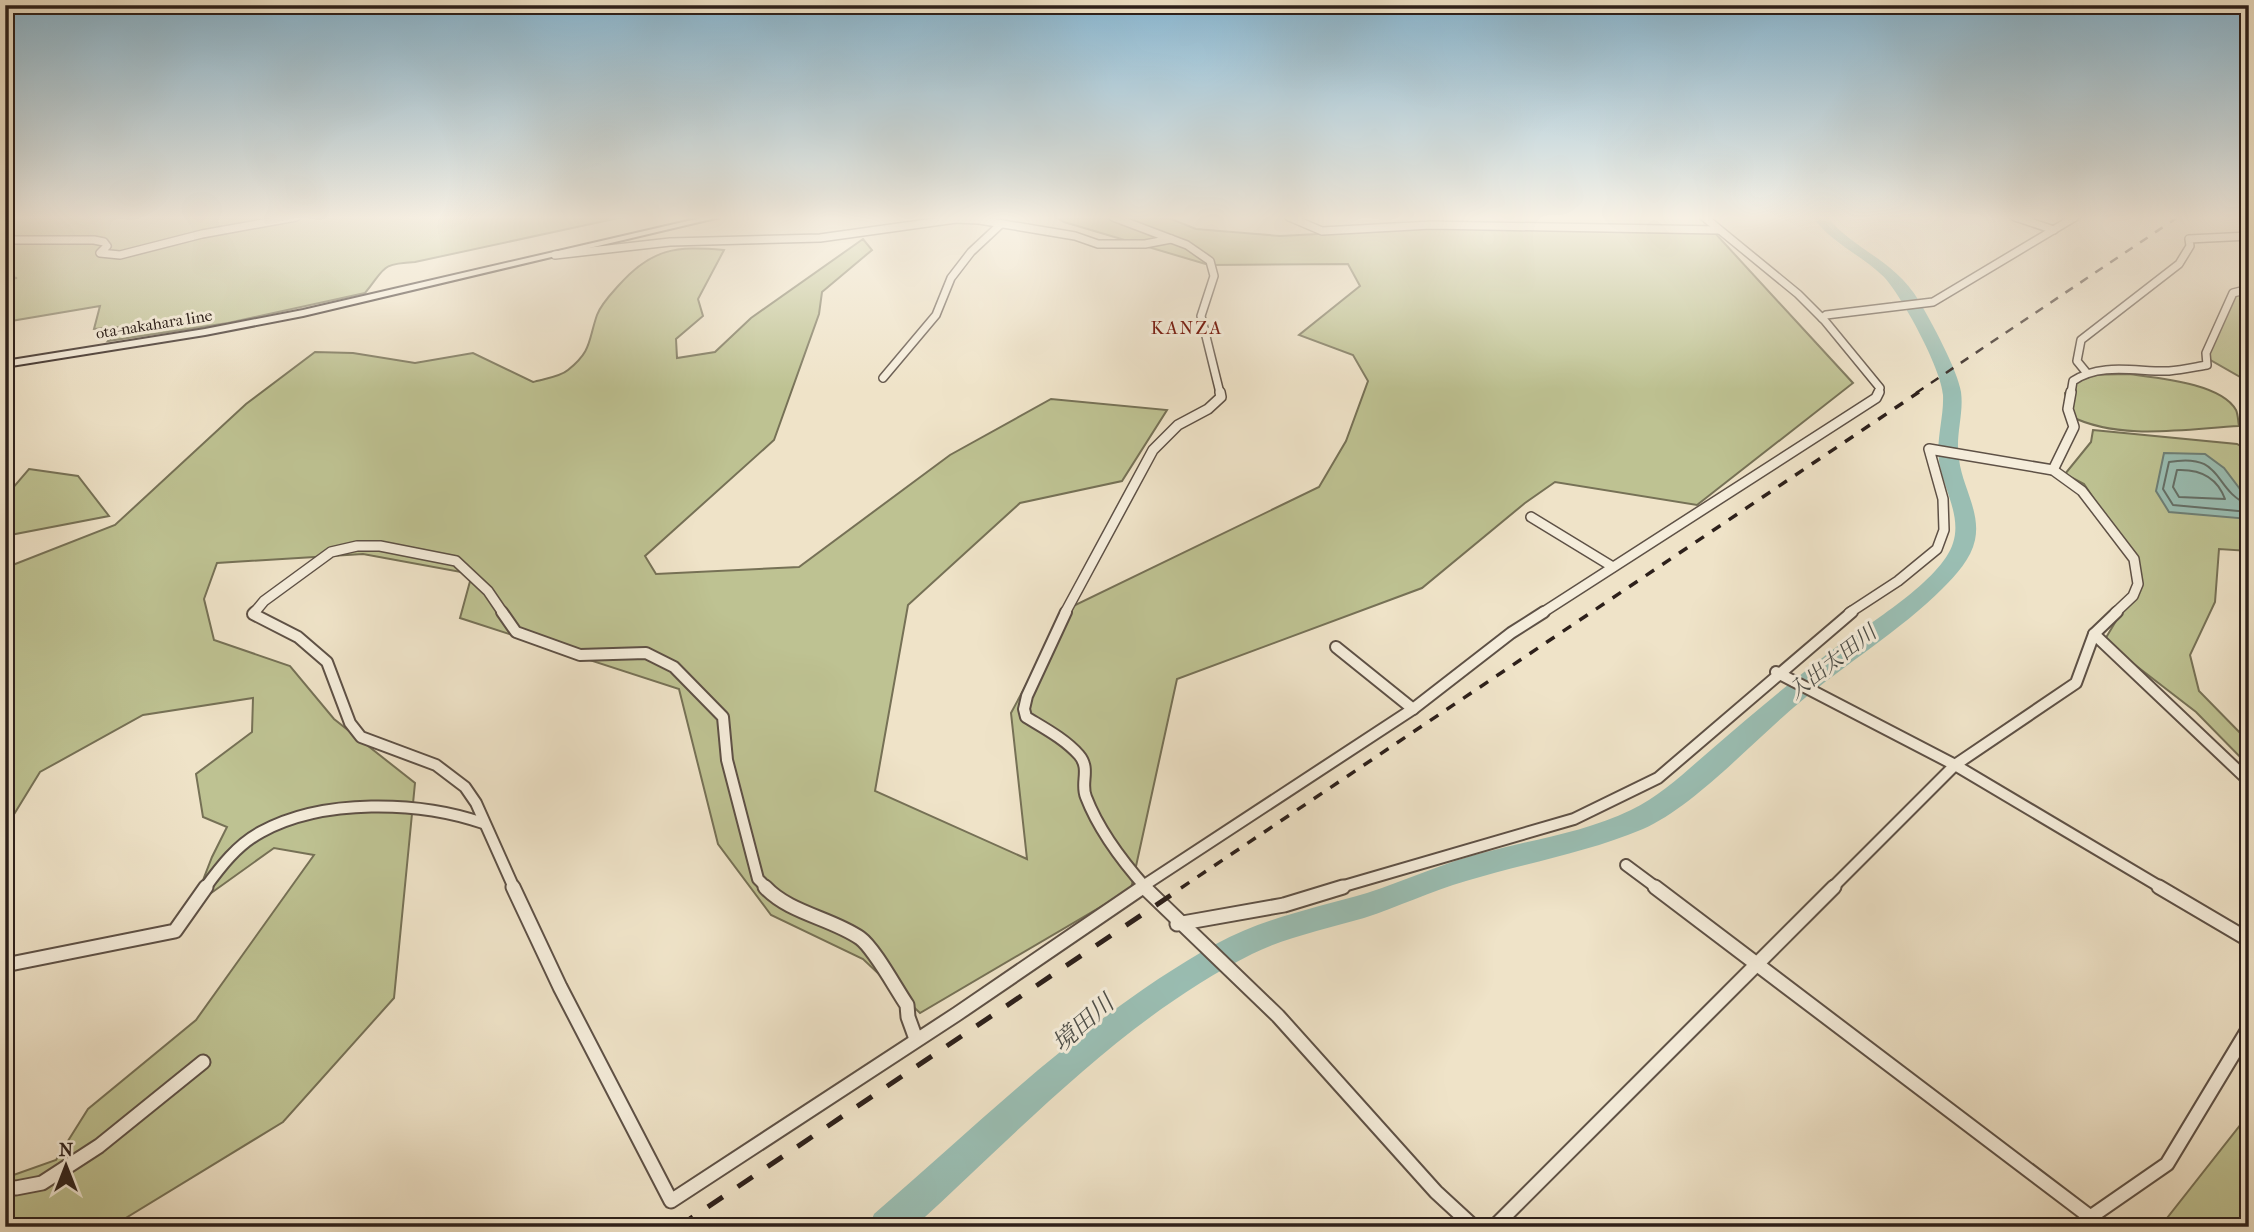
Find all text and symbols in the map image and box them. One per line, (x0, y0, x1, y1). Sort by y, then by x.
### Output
street label: ota-nakahara line (94, 305, 214, 343)
district label: KANZA (1151, 318, 1223, 339)
water label: 入出太田川 (1783, 619, 1882, 704)
water label: 境田川 (1047, 987, 1122, 1057)
north arrow (32, 1130, 102, 1200)
text: N (59, 1139, 74, 1161)

